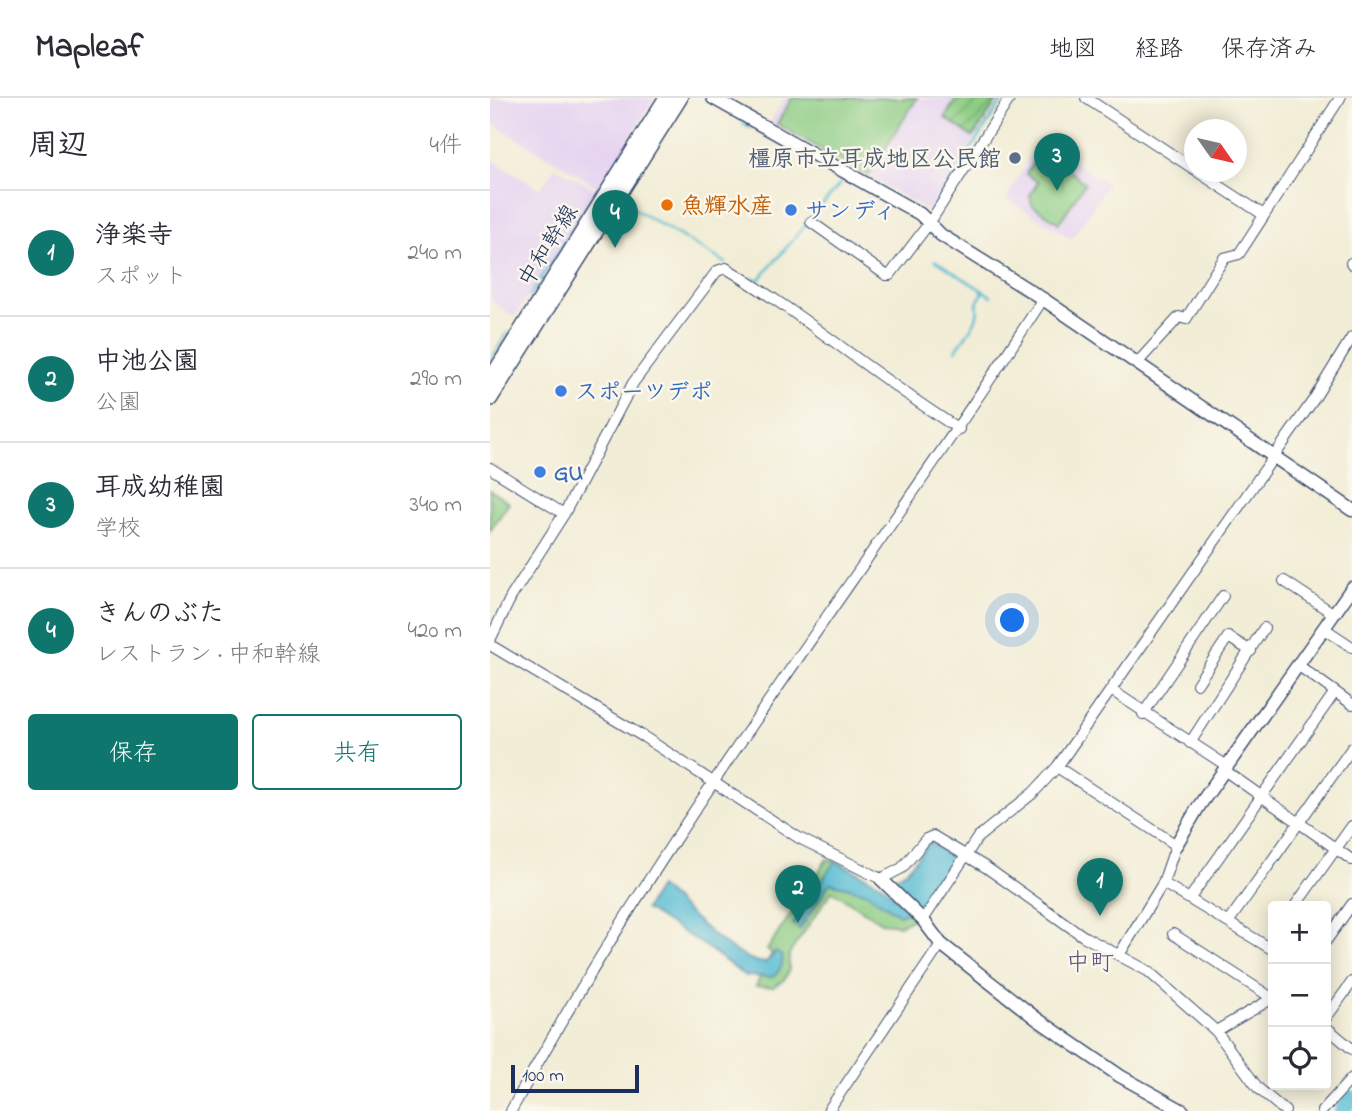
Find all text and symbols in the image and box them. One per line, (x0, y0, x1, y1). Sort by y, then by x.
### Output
text: Mapleaf (35, 24, 143, 72)
text: 地図 (1049, 33, 1097, 68)
text: 経路 (1135, 33, 1183, 68)
text: 保存済み (1221, 33, 1317, 68)
north arrow (1184, 119, 1247, 182)
text: 周辺 (28, 125, 88, 169)
text: 4件 (430, 130, 462, 163)
pin: 3 (1034, 133, 1080, 191)
place label: 橿原市立耳成地区公民館 (748, 144, 1001, 177)
marker: 橿原市立耳成地区公民館 (1007, 150, 1023, 166)
pin: 4 (592, 190, 638, 248)
place label: 魚輝水産 (681, 191, 773, 224)
place label: サンディ (805, 196, 896, 229)
marker: 魚輝水産 (659, 197, 675, 213)
street label: 中和幹線 (511, 199, 587, 294)
marker: サンディ (783, 202, 799, 218)
text: 浄楽寺 (95, 218, 173, 256)
text: 1 (47, 237, 55, 270)
text: 240 m (408, 237, 462, 270)
text: スポット (95, 261, 187, 294)
text: 中池公園 (95, 344, 199, 382)
text: 2 (45, 363, 57, 396)
text: 290 m (410, 363, 462, 396)
place label: スポーツデポ (575, 377, 713, 410)
marker: スポーツデポ (553, 383, 569, 399)
text: 公園 (95, 387, 141, 420)
place label: GU (554, 458, 583, 491)
marker: GU (532, 464, 548, 480)
text: 耳成幼稚園 (95, 470, 225, 508)
text: 3 (46, 489, 56, 522)
text: 340 m (409, 489, 462, 522)
text: 学校 (95, 513, 141, 546)
text: きんのぶた (95, 596, 224, 634)
your location (995, 603, 1029, 637)
text: 4 (46, 615, 56, 648)
text: 420 m (408, 615, 462, 648)
text: レストラン · 中和幹線 (95, 639, 320, 672)
button: 保存 (28, 714, 238, 790)
button: 共有 (252, 714, 462, 790)
pin: 1 (1077, 858, 1123, 916)
pin: 2 (775, 865, 821, 923)
map controls (1268, 901, 1331, 1090)
button: + (1268, 901, 1331, 964)
district label: 中町 (1066, 947, 1114, 982)
button: − (1268, 964, 1331, 1027)
button: locate (1268, 1027, 1331, 1090)
scale bar (511, 1062, 639, 1094)
text: 100 m (522, 1063, 564, 1090)

